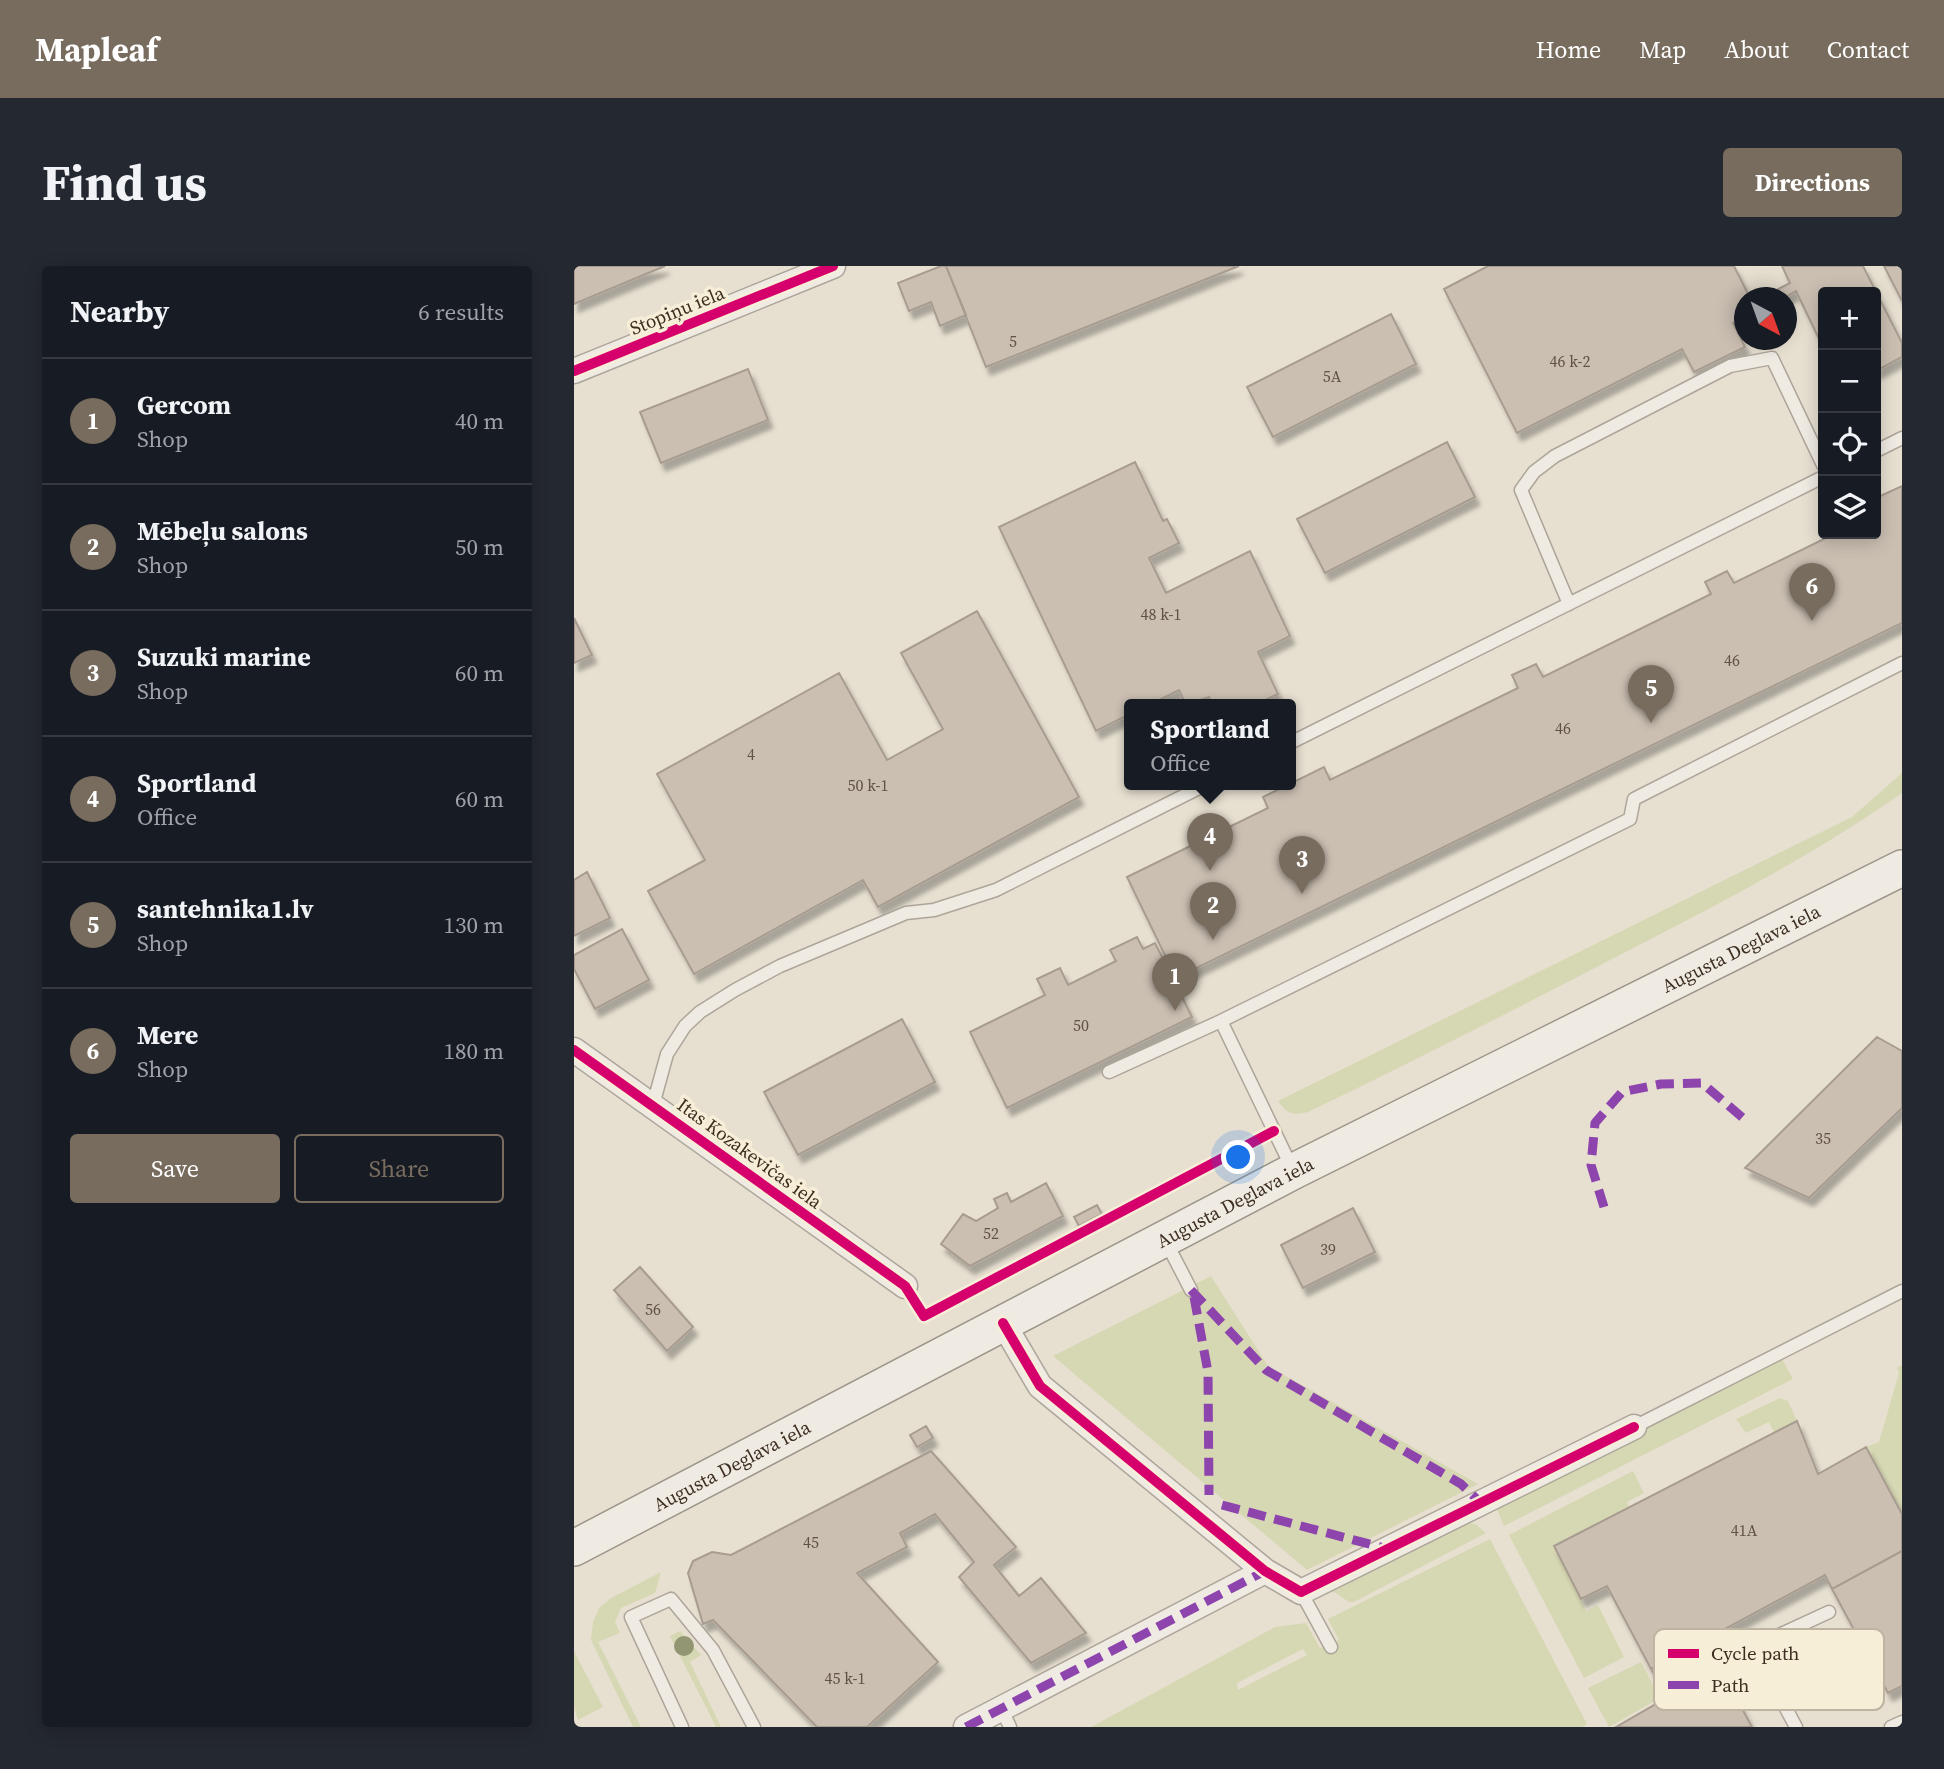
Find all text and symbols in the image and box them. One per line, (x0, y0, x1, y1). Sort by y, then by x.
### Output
text: Mapleaf (35, 27, 158, 72)
text: Home (1536, 33, 1601, 66)
text: Map (1639, 33, 1686, 66)
text: About (1724, 33, 1789, 66)
text: Contact (1827, 33, 1909, 66)
button: Directions (1723, 148, 1902, 217)
text: Find us (42, 149, 207, 216)
street label: Stopiņu iela (626, 279, 728, 341)
north arrow (1734, 287, 1797, 350)
map controls (1818, 287, 1881, 539)
button: + (1818, 287, 1881, 350)
text: Nearby (70, 291, 169, 332)
text: 6 results (418, 296, 504, 328)
house number: 5 (1009, 330, 1017, 352)
house number: 46 k-2 (1549, 350, 1591, 372)
button: − (1818, 350, 1881, 413)
house number: 5A (1323, 365, 1342, 387)
text: Gercom (137, 387, 231, 423)
text: 1 (87, 405, 99, 437)
text: 40 m (455, 405, 504, 437)
button: locate (1818, 413, 1881, 476)
text: Shop (137, 423, 188, 455)
button: layers (1818, 476, 1881, 539)
text: Mēbeļu salons (137, 513, 308, 549)
text: 2 (87, 531, 99, 563)
text: 50 m (455, 531, 504, 563)
text: Shop (137, 549, 188, 581)
pin: 6 (1789, 563, 1835, 621)
house number: 48 k-1 (1140, 603, 1182, 625)
text: Suzuki marine (137, 639, 311, 675)
house number: 46 (1724, 649, 1740, 671)
text: 3 (87, 657, 99, 689)
text: 60 m (455, 657, 504, 689)
pin: 5 (1628, 665, 1674, 723)
text: Shop (137, 675, 188, 707)
popup (1124, 699, 1296, 790)
text: Sportland (1150, 711, 1270, 747)
house number: 46 (1555, 717, 1571, 739)
house number: 4 (747, 743, 755, 765)
text: Office (1150, 747, 1210, 779)
text: Sportland (137, 765, 256, 801)
house number: 50 k-1 (847, 774, 889, 796)
text: 4 (87, 783, 99, 815)
text: 60 m (455, 783, 504, 815)
text: Office (137, 801, 197, 833)
pin: 4 (1187, 813, 1233, 871)
pin: 3 (1279, 836, 1325, 894)
pin: 2 (1190, 882, 1236, 940)
text: santehnika1.lv (137, 891, 314, 927)
street label: Augusta Deglava iela (1657, 898, 1825, 999)
text: 5 (87, 909, 99, 941)
text: 130 m (443, 909, 504, 941)
text: Shop (137, 927, 188, 959)
pin: 1 (1152, 953, 1198, 1011)
house number: 50 (1073, 1014, 1089, 1036)
text: Mere (137, 1017, 198, 1053)
text: 6 (87, 1035, 99, 1067)
text: 180 m (443, 1035, 504, 1067)
text: Shop (137, 1053, 188, 1085)
street label: Itas Kozakevičas iela (672, 1092, 828, 1215)
house number: 35 (1815, 1127, 1831, 1149)
button: Save (70, 1134, 280, 1203)
button: Share (294, 1134, 504, 1203)
your location (1221, 1140, 1255, 1174)
street label: Augusta Deglava iela (1152, 1150, 1318, 1254)
house number: 52 (983, 1222, 999, 1244)
house number: 39 (1320, 1238, 1336, 1260)
house number: 56 (645, 1298, 661, 1320)
street label: Augusta Deglava iela (649, 1413, 815, 1517)
house number: 41A (1731, 1519, 1758, 1541)
house number: 45 (803, 1531, 819, 1553)
legend (1654, 1629, 1884, 1710)
text: Cycle path (1711, 1640, 1800, 1666)
house number: 45 k-1 (824, 1667, 866, 1689)
text: Path (1711, 1672, 1749, 1698)

